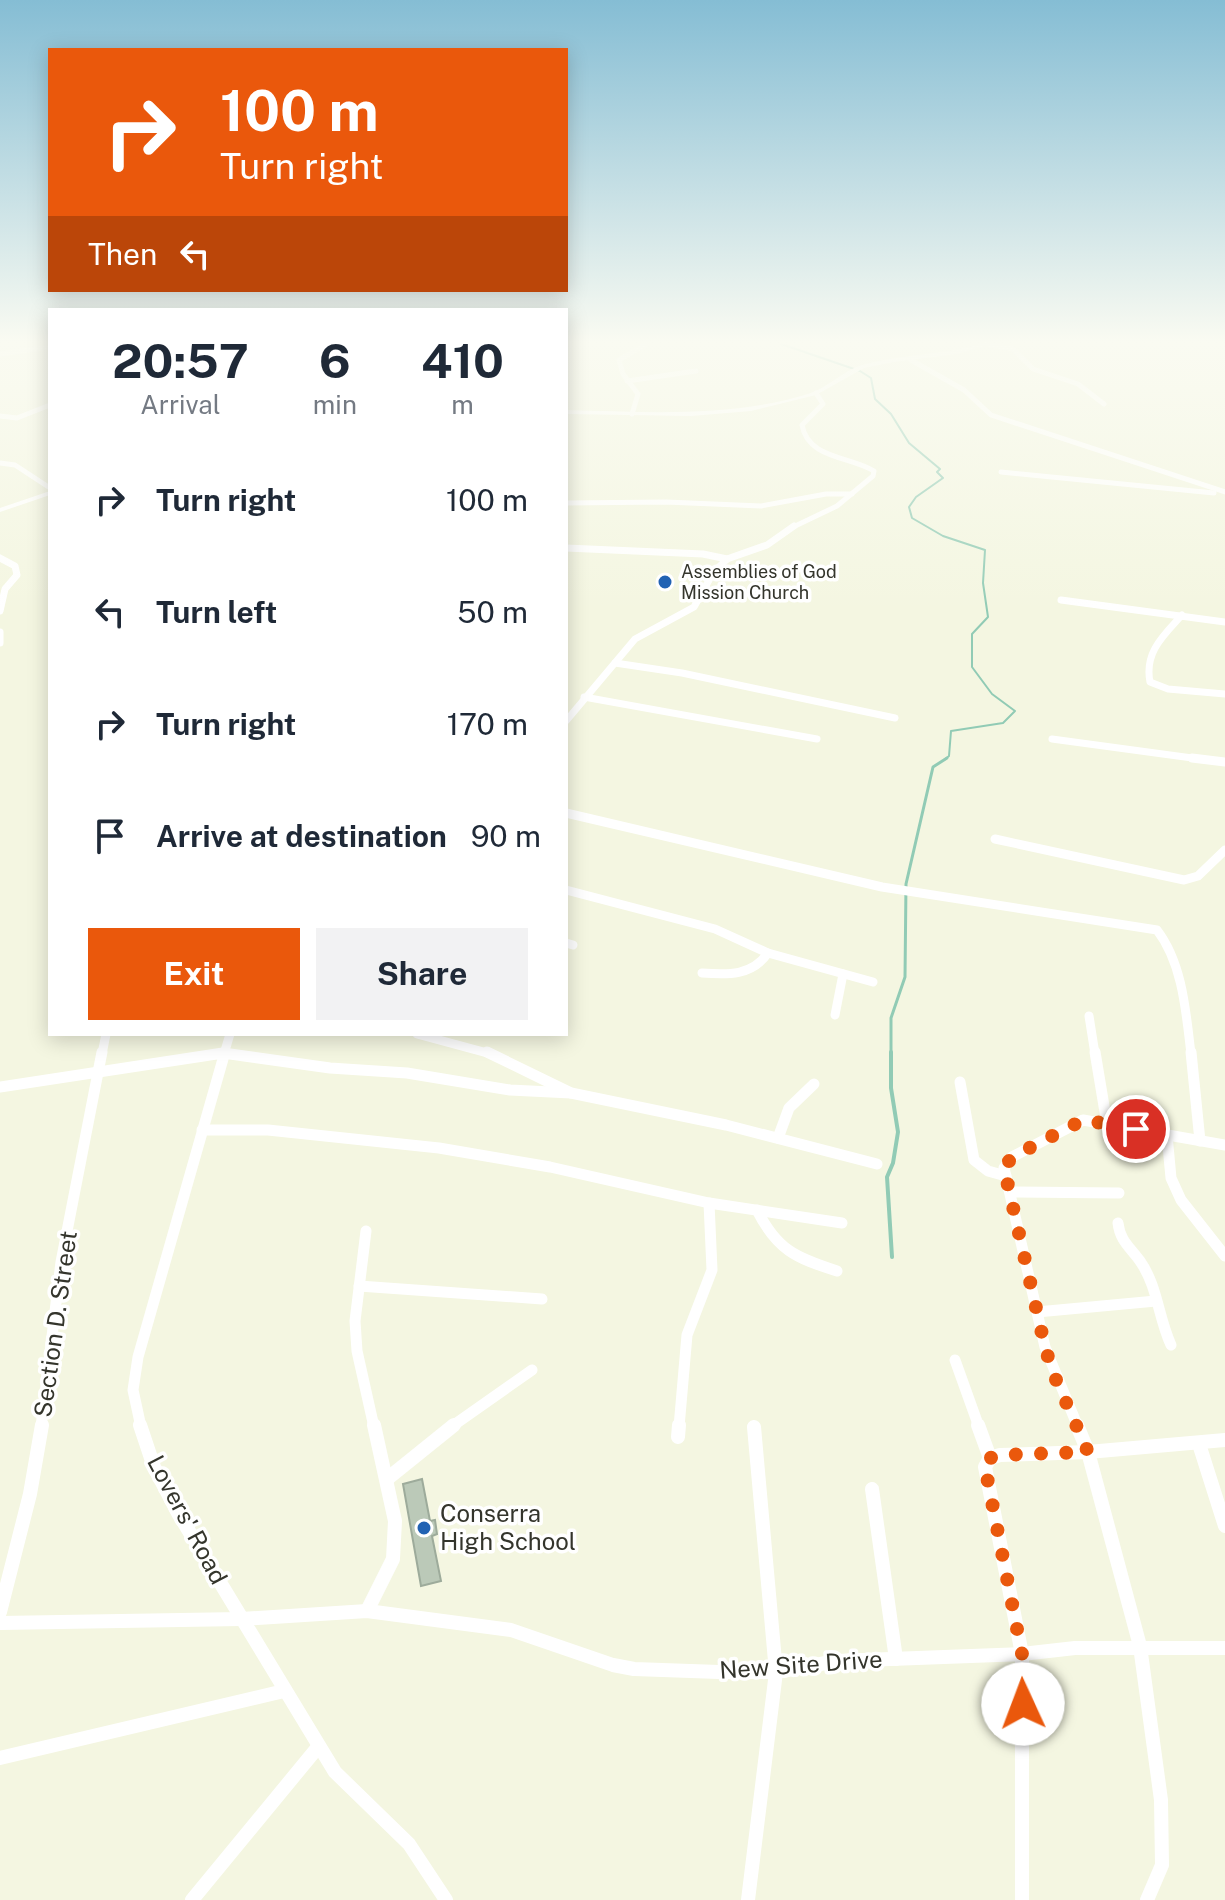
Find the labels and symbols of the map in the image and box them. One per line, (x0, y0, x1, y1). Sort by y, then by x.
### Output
place label: Assemblies of God Mission Church (681, 561, 837, 603)
marker: Assemblies of God Mission Church (656, 573, 674, 591)
pin (1102, 1095, 1170, 1163)
street label: Section D. Street (28, 1229, 82, 1419)
street label: Lovers' Road (142, 1450, 234, 1589)
place label: Conserra High School (440, 1499, 576, 1555)
marker: Conserra High School (415, 1519, 433, 1537)
street label: New Site Drive (718, 1644, 883, 1684)
position arrow (981, 1662, 1065, 1746)

